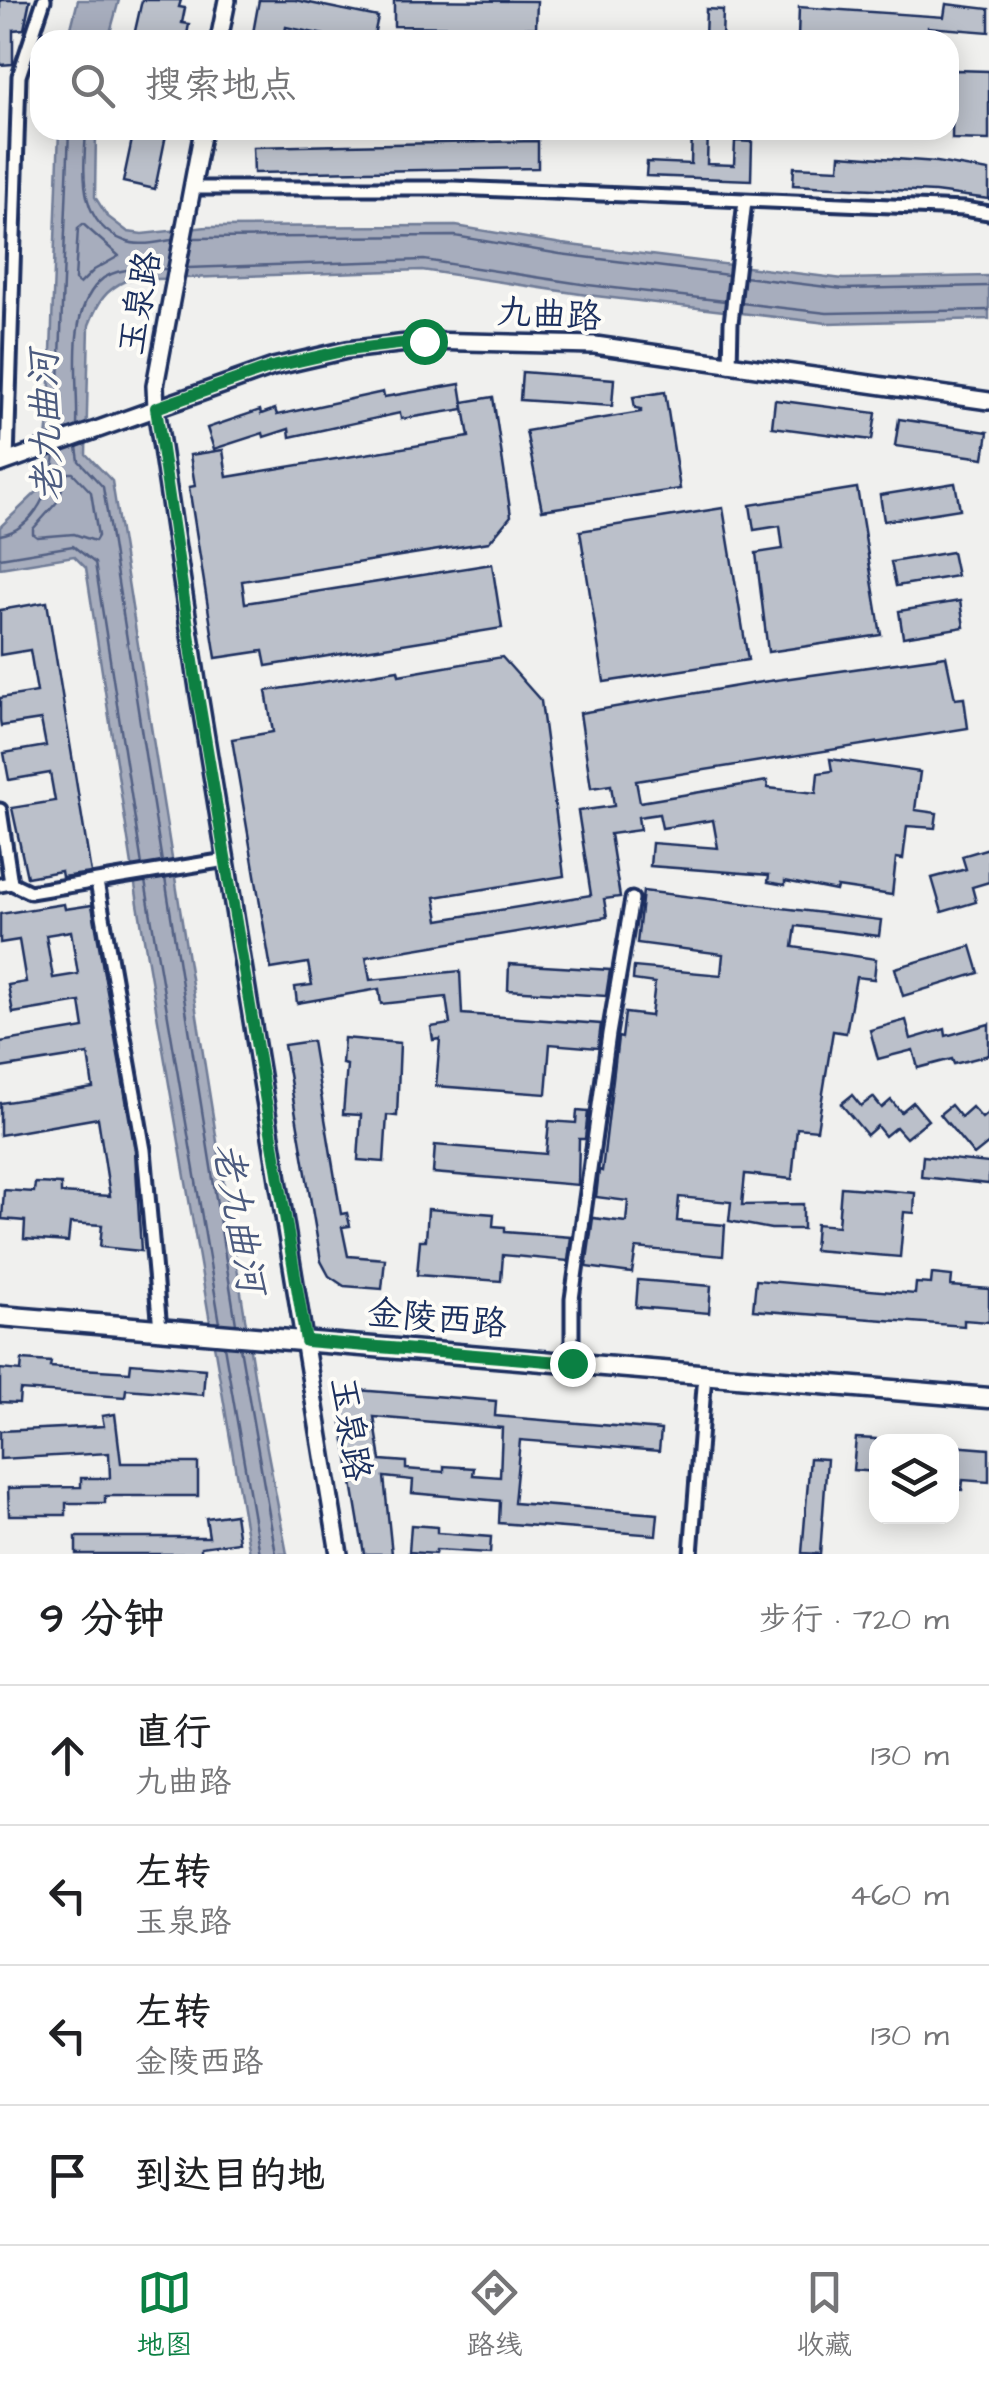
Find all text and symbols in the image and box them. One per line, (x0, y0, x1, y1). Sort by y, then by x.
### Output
search box (30, 30, 959, 140)
icon: search (65, 58, 120, 113)
text: 搜索地点 (145, 60, 297, 112)
street label: 玉泉路 (107, 247, 173, 359)
street label: 九曲路 (495, 288, 603, 342)
route start (402, 319, 448, 365)
water label: 老九曲河 (18, 343, 76, 503)
water label: 老九曲河 (199, 1139, 278, 1303)
street label: 金陵西路 (365, 1288, 509, 1350)
route end (550, 1341, 596, 1387)
street label: 玉泉路 (318, 1373, 382, 1485)
map controls (869, 1434, 959, 1524)
button: layers (869, 1434, 959, 1524)
text: 9 分钟 (40, 1591, 165, 1649)
text: 步行 · 720 m (759, 1597, 949, 1642)
text: 直行 (135, 1707, 211, 1759)
icon: ahead (40, 1728, 95, 1783)
text: 130 m (871, 1733, 949, 1778)
text: 九曲路 (135, 1760, 231, 1805)
text: 左转 (135, 1847, 211, 1899)
icon: left (40, 1868, 95, 1923)
text: 460 m (849, 1873, 949, 1918)
text: 玉泉路 (135, 1900, 231, 1945)
text: 左转 (135, 1987, 211, 2039)
icon: left (40, 2008, 95, 2063)
text: 130 m (871, 2013, 949, 2058)
text: 金陵西路 (135, 2040, 263, 2085)
icon: arrive (40, 2148, 95, 2203)
text: 到达目的地 (135, 2150, 325, 2202)
tab: 地图 (137, 2265, 193, 2365)
tab: 路线 (466, 2265, 522, 2365)
tab: 收藏 (796, 2265, 852, 2365)

